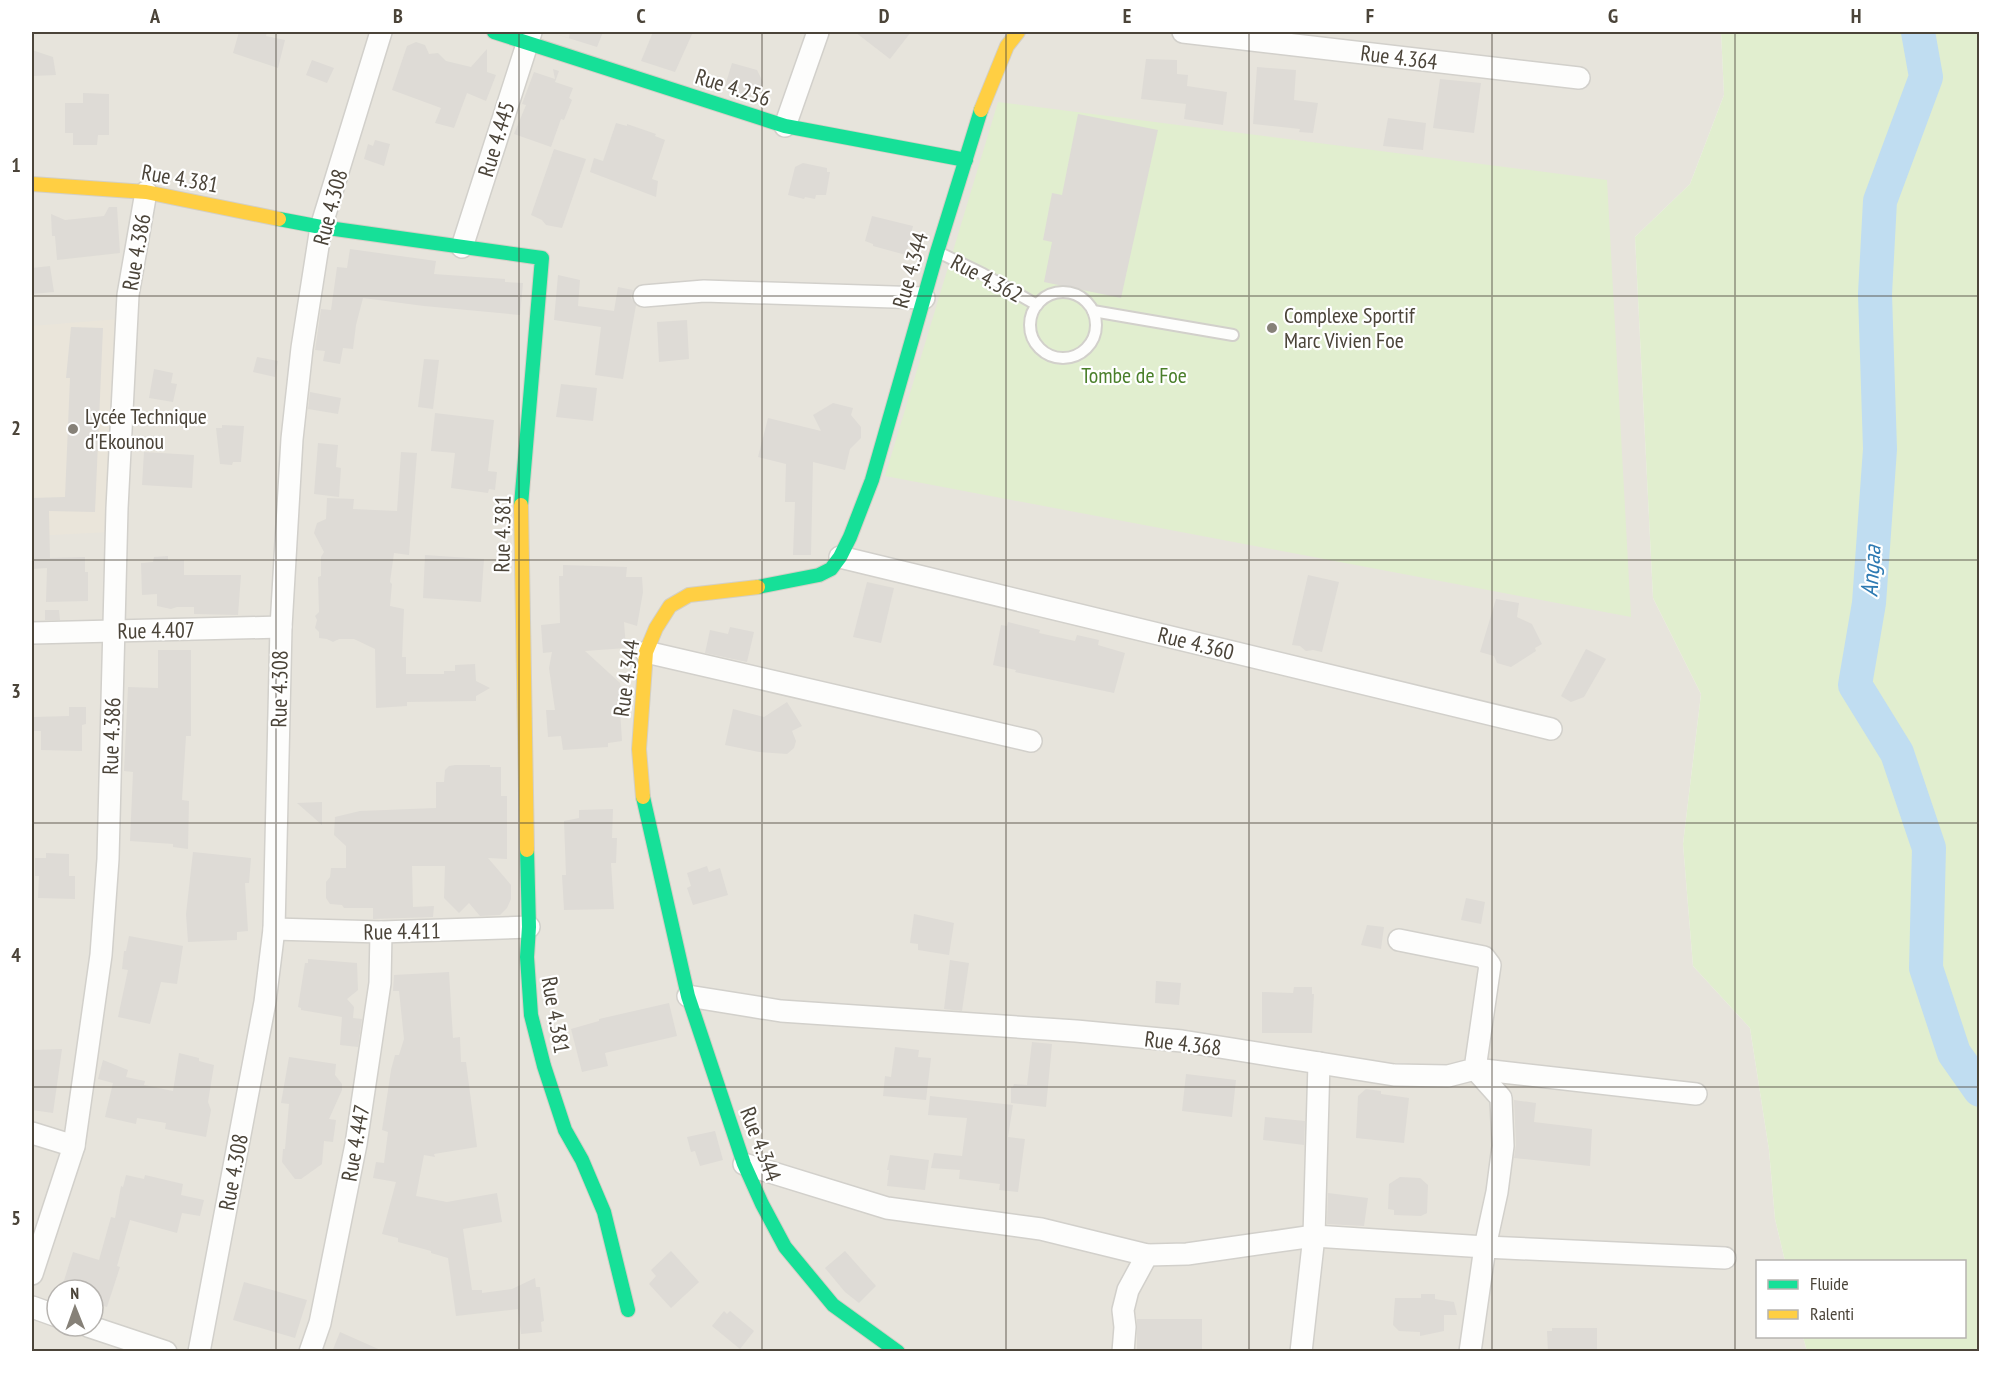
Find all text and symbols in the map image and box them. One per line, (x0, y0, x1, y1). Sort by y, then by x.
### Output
text: A (149, 3, 161, 29)
text: B (393, 3, 403, 29)
text: C (636, 3, 646, 29)
text: D (879, 3, 890, 29)
text: E (1123, 3, 1131, 29)
text: F (1366, 3, 1374, 29)
text: G (1608, 3, 1618, 29)
text: H (1851, 3, 1861, 29)
street label: Rue 4.364 (1359, 38, 1439, 76)
street label: Rue 4.256 (692, 62, 774, 112)
street label: Rue 4.445 (471, 98, 521, 180)
text: 1 (11, 152, 21, 178)
street label: Rue 4.381 (139, 157, 221, 199)
street label: Rue 4.308 (306, 166, 354, 248)
street label: Rue 4.386 (115, 211, 157, 293)
street label: Rue 4.344 (886, 229, 934, 311)
street label: Rue 4.362 (946, 247, 1028, 309)
place label: Complexe Sportif Marc Vivien Foe (1284, 301, 1416, 354)
marker: Complexe Sportif Marc Vivien Foe (1265, 321, 1279, 335)
park label: Tombe de Foe (1081, 361, 1187, 389)
place label: Lycée Technique d'Ekounou (85, 402, 207, 455)
text: 2 (11, 415, 21, 441)
marker: Lycée Technique d'Ekounou (66, 422, 80, 436)
street label: Rue 4.381 (487, 495, 517, 573)
water label: Angaa (1853, 543, 1888, 598)
street label: Rue 4.407 (117, 615, 195, 645)
street label: Rue 4.360 (1155, 620, 1237, 666)
street label: Rue 4.344 (607, 638, 645, 718)
street label: Rue 4.308 (264, 650, 294, 728)
text: 3 (11, 678, 21, 704)
street label: Rue 4.386 (96, 697, 126, 775)
street label: Rue 4.411 (363, 916, 441, 946)
text: 4 (11, 942, 21, 968)
street label: Rue 4.381 (535, 974, 577, 1056)
street label: Rue 4.368 (1143, 1024, 1223, 1062)
street label: Rue 4.447 (334, 1102, 376, 1184)
street label: Rue 4.344 (734, 1103, 788, 1185)
street label: Rue 4.308 (212, 1131, 254, 1213)
text: 5 (11, 1205, 21, 1231)
legend (1756, 1260, 1966, 1338)
text: Fluide (1810, 1272, 1849, 1295)
north arrow (45, 1278, 105, 1338)
text: N (70, 1283, 79, 1303)
text: Ralenti (1810, 1302, 1854, 1325)

